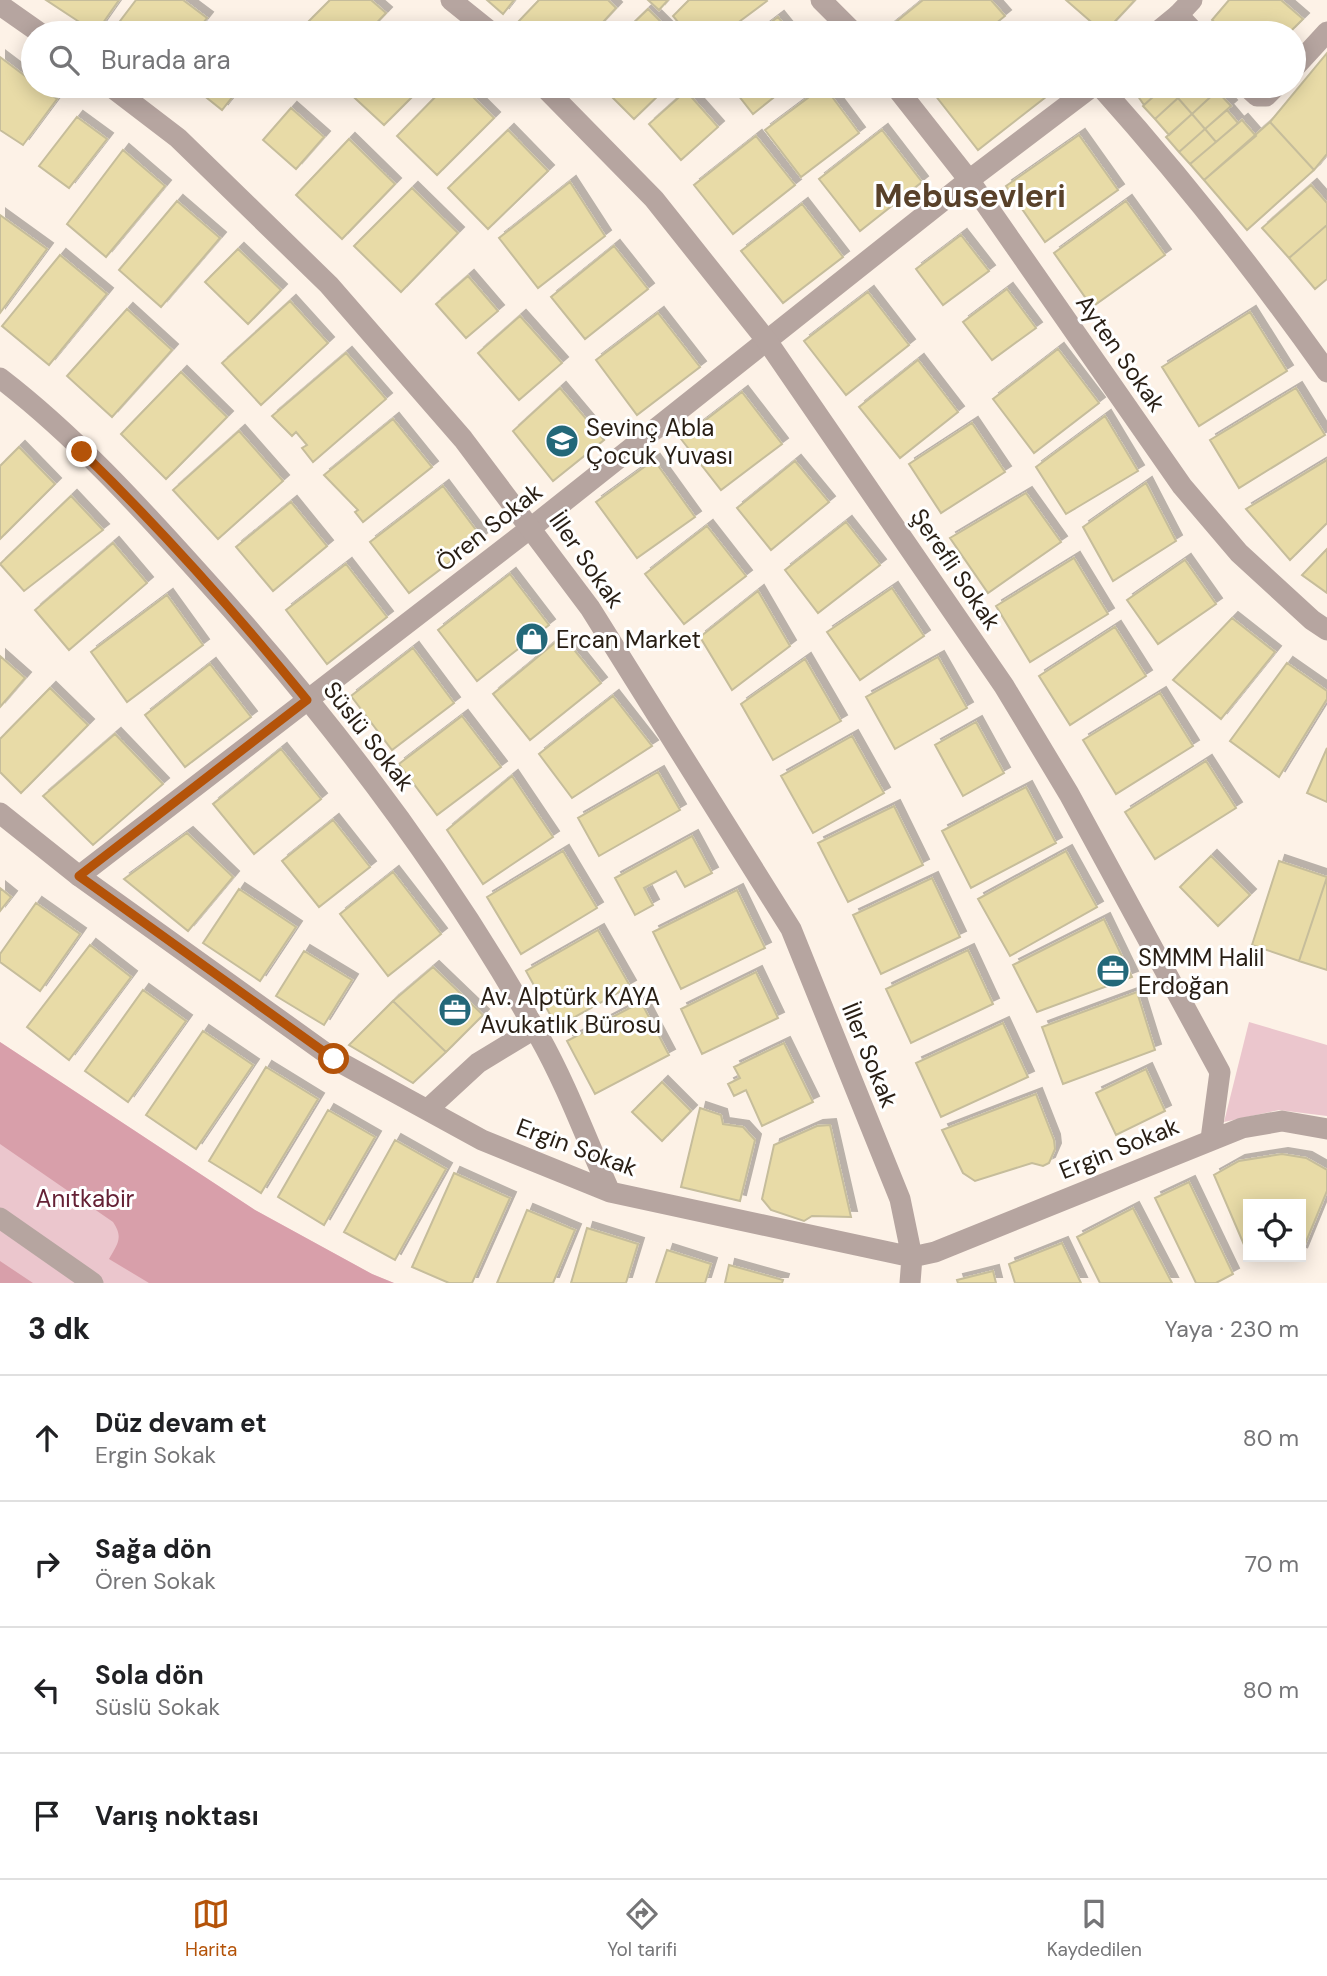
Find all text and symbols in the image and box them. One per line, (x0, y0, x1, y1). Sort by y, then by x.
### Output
search box (21, 21, 1306, 98)
icon: search (45, 41, 83, 79)
text: Burada ara (101, 43, 231, 77)
district label: Mebusevleri (874, 175, 1066, 217)
street label: Ayten Sokak (1069, 288, 1173, 418)
place label: Sevinç Abla Çocuk Yuvası (586, 412, 733, 471)
school or university icon: Sevinç Abla Çocuk Yuvası (543, 422, 581, 460)
route end (66, 436, 97, 467)
street label: Ören Sokak (430, 476, 548, 578)
street label: Şerefli Sokak (904, 502, 1008, 636)
street label: İller Sokak (543, 506, 631, 614)
shop icon: Ercan Market (513, 620, 551, 658)
place label: Ercan Market (556, 624, 701, 655)
street label: Süslü Sokak (317, 675, 421, 797)
place label: SMMM Halil Erdoğan (1138, 942, 1264, 1001)
office icon: SMMM Halil Erdoğan (1094, 952, 1132, 990)
place label: Av. Alptürk KAYA Avukatlık Bürosu (480, 981, 661, 1040)
office icon: Av. Alptürk KAYA Avukatlık Bürosu (436, 991, 474, 1029)
street label: İller Sokak (835, 998, 905, 1112)
route start (318, 1043, 349, 1074)
street label: Ergin Sokak (1055, 1110, 1183, 1186)
street label: Ergin Sokak (512, 1111, 642, 1183)
park label: Anıtkabir (36, 1183, 135, 1214)
map controls (1243, 1199, 1306, 1262)
button: locate (1243, 1199, 1306, 1262)
text: 3 dk (28, 1309, 90, 1348)
text: Yaya · 230 m (1165, 1314, 1299, 1344)
text: Düz devam et (95, 1406, 267, 1440)
icon: ahead (28, 1419, 66, 1457)
text: 80 m (1243, 1423, 1299, 1453)
text: Ergin Sokak (95, 1440, 216, 1470)
text: Sağa dön (95, 1532, 212, 1566)
icon: right (28, 1545, 66, 1583)
text: 70 m (1245, 1549, 1299, 1579)
text: Ören Sokak (95, 1566, 216, 1596)
text: Sola dön (95, 1658, 204, 1692)
icon: left (28, 1671, 66, 1709)
text: 80 m (1243, 1675, 1299, 1705)
text: Süslü Sokak (95, 1692, 220, 1722)
icon: arrive (28, 1797, 66, 1835)
text: Varış noktası (95, 1799, 259, 1833)
tab: Harita (185, 1895, 237, 1962)
tab: Yol tarifi (607, 1895, 677, 1962)
tab: Kaydedilen (1047, 1895, 1142, 1962)

